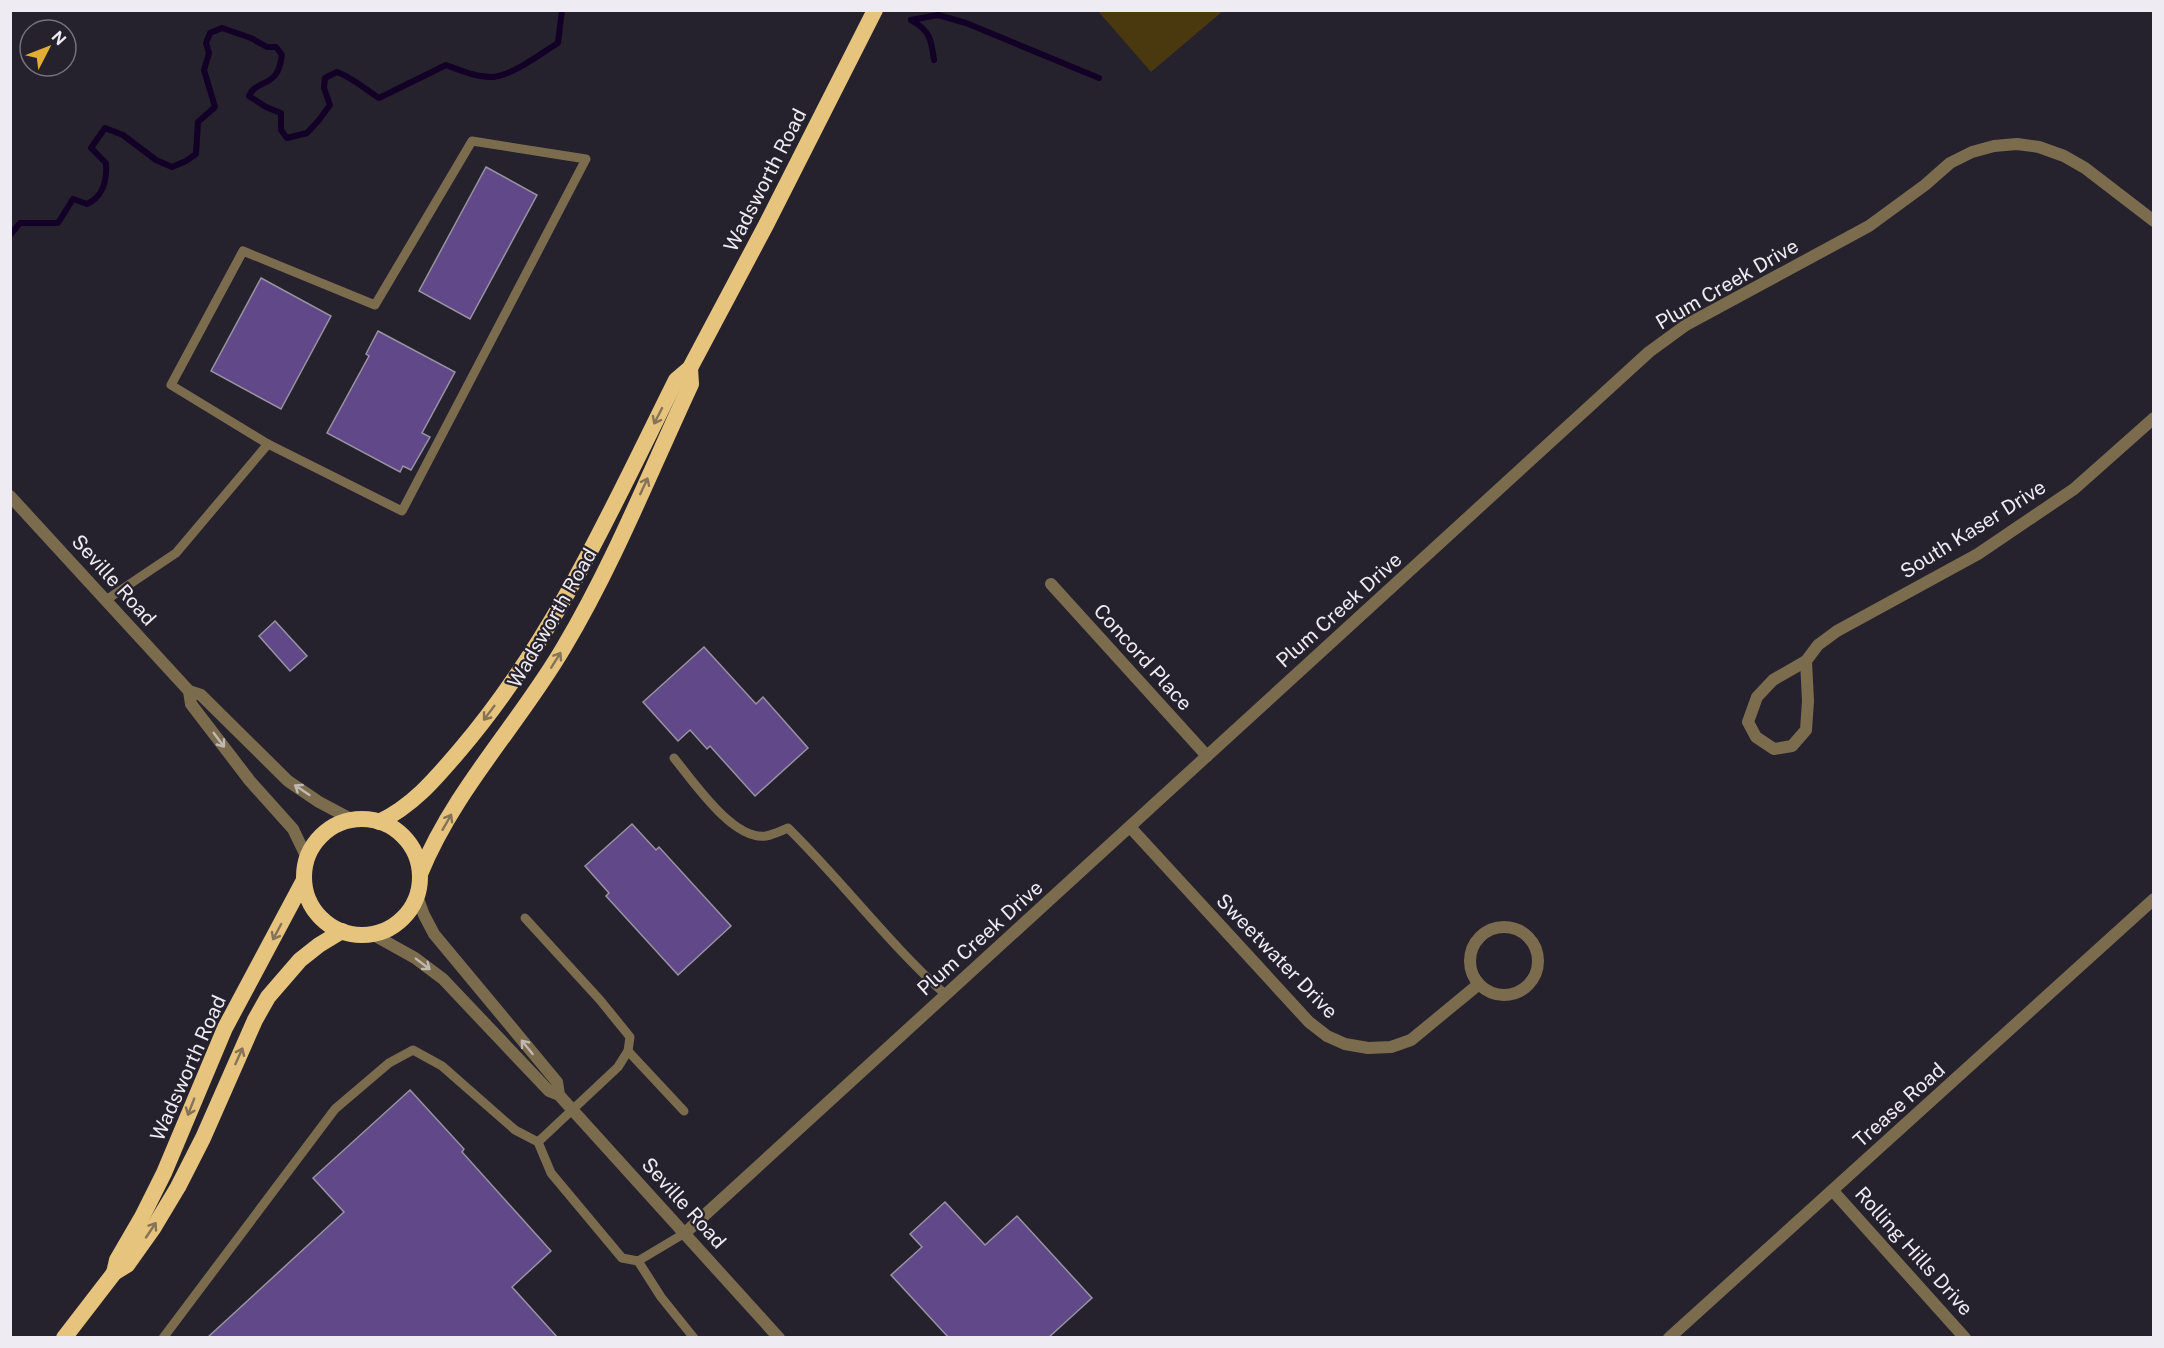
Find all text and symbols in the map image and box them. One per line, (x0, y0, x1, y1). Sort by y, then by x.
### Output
north arrow (18, 18, 78, 78)
text: N (48, 27, 70, 49)
street label: Wadsworth Road (719, 105, 811, 255)
street label: Plum Creek Drive (1652, 234, 1802, 334)
one-way arrow (651, 407, 663, 425)
street label: South Kaser Drive (1896, 475, 2050, 583)
one-way arrow (638, 478, 650, 496)
street label: Seville Road (67, 529, 161, 631)
street label: Wadsworth Road (502, 544, 602, 692)
street label: Plum Creek Drive (1271, 547, 1407, 673)
street label: Concord Place (1089, 599, 1197, 715)
one-way arrow (551, 652, 563, 669)
one-way arrow (483, 705, 496, 721)
one-way arrow (212, 731, 225, 747)
one-way arrow (294, 784, 311, 796)
one-way arrow (441, 814, 453, 831)
street label: Plum Creek Drive (912, 875, 1048, 1001)
street label: Sweetwater Drive (1211, 889, 1343, 1023)
one-way arrow (271, 923, 283, 941)
one-way arrow (414, 957, 430, 970)
street label: Wadsworth Road (145, 991, 231, 1145)
one-way arrow (521, 1039, 534, 1055)
one-way arrow (234, 1047, 245, 1066)
street label: Trease Road (1848, 1058, 1950, 1152)
one-way arrow (185, 1097, 196, 1116)
street label: Seville Road (637, 1152, 731, 1254)
street label: Rolling Hills Drive (1850, 1182, 1978, 1320)
one-way arrow (145, 1222, 157, 1238)

